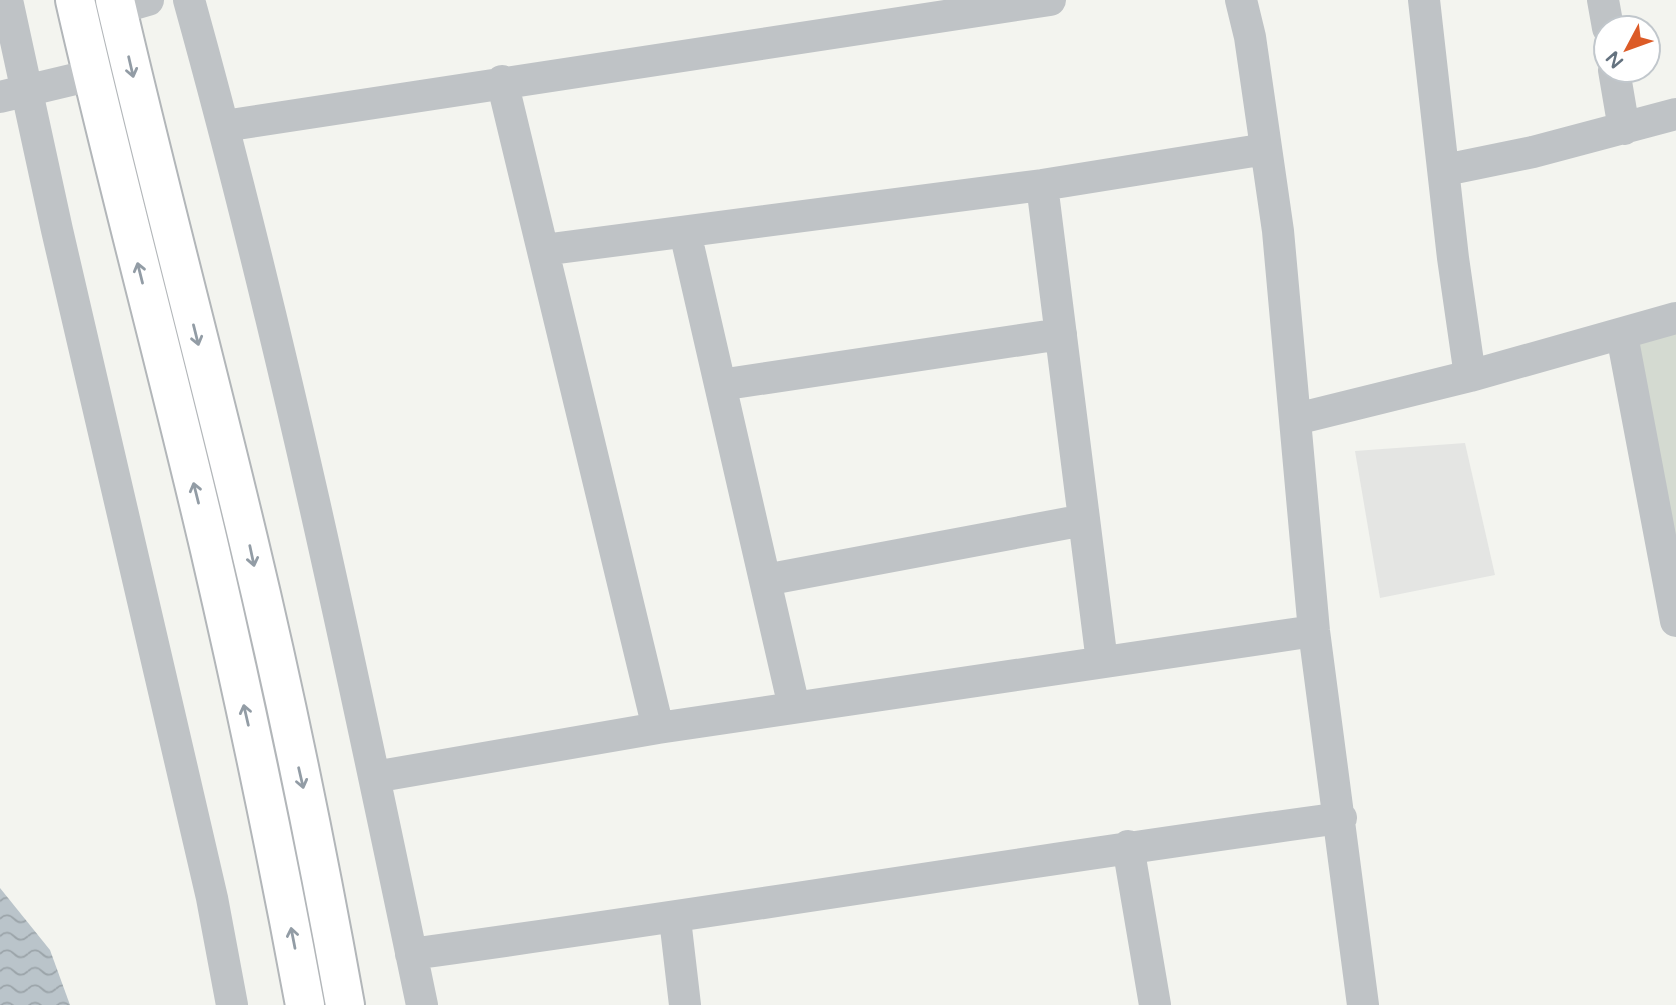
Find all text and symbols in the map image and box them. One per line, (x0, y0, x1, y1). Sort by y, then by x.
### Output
north arrow (1592, 14, 1662, 84)
text: N (1602, 47, 1628, 72)
one-way arrow (124, 55, 138, 78)
one-way arrow (133, 262, 146, 285)
one-way arrow (190, 323, 203, 346)
one-way arrow (188, 483, 201, 505)
one-way arrow (245, 544, 259, 567)
one-way arrow (238, 704, 252, 727)
one-way arrow (295, 766, 308, 789)
one-way arrow (285, 927, 299, 950)

